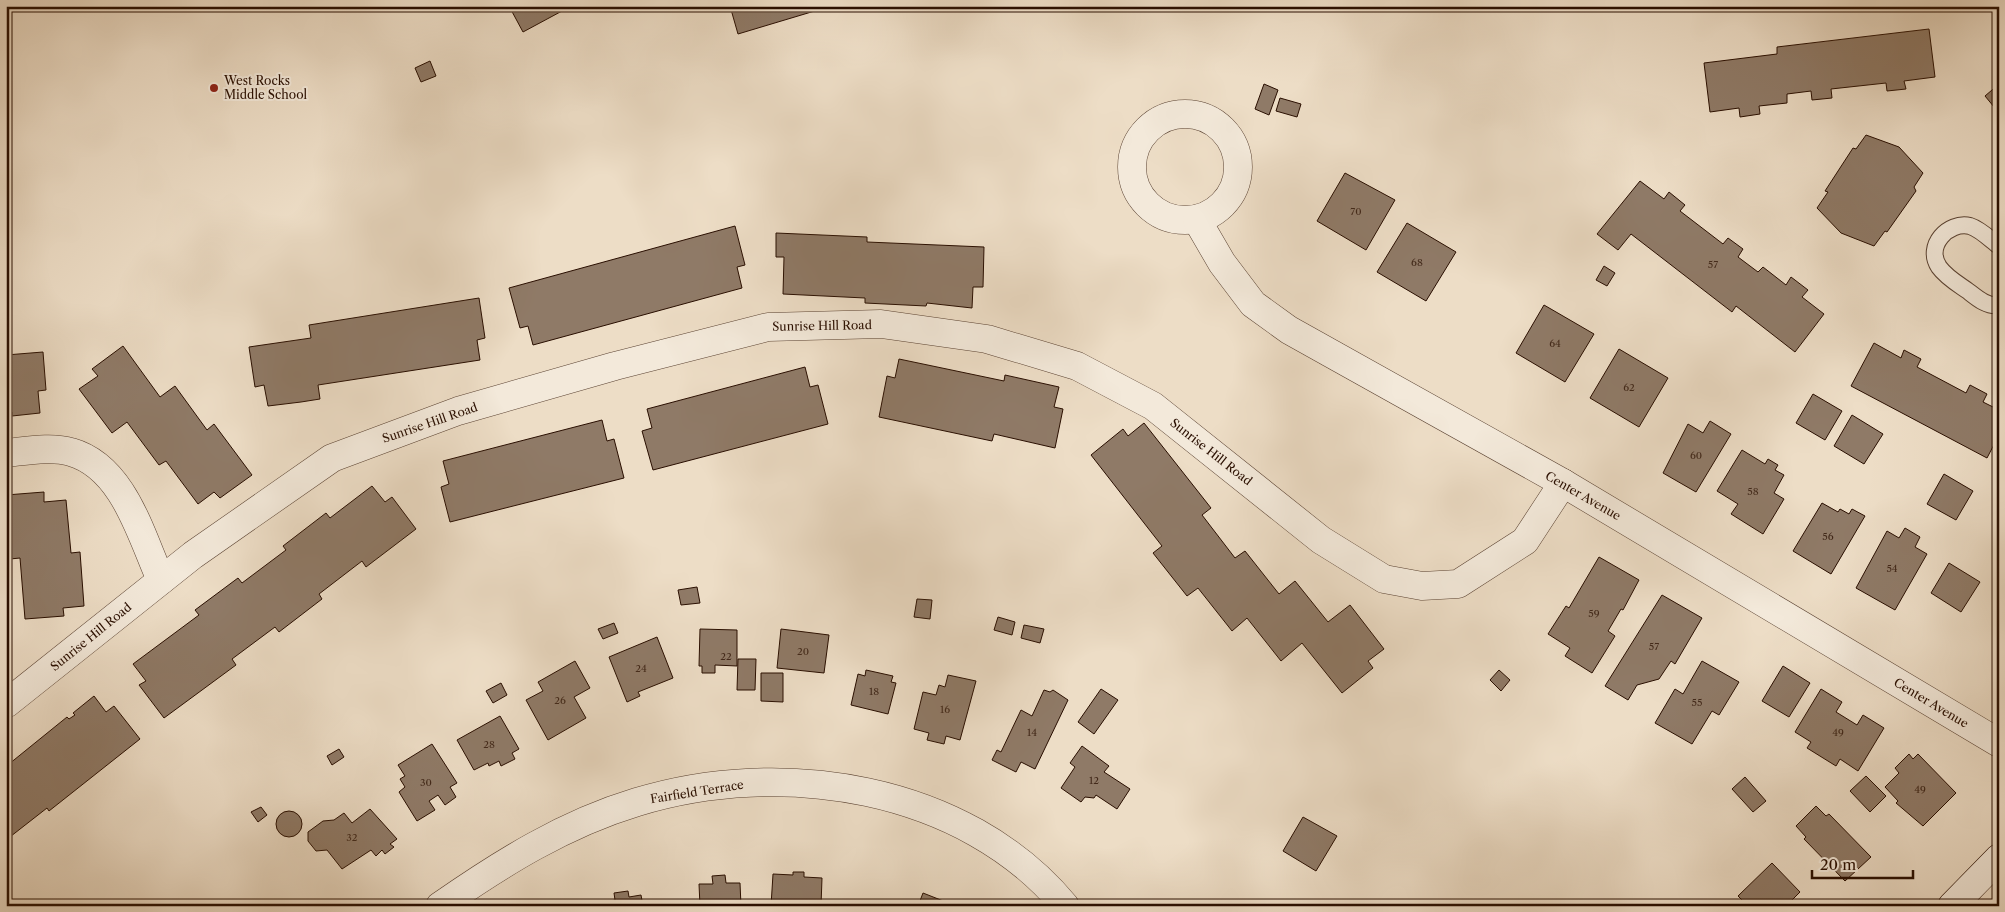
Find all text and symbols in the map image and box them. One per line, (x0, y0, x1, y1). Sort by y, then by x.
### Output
place label: West Rocks Middle School (223, 73, 308, 102)
marker: West Rocks Middle School (208, 82, 220, 94)
house number: 70 (1350, 205, 1362, 218)
house number: 68 (1411, 256, 1423, 269)
house number: 57 (1708, 258, 1718, 271)
street label: Sunrise Hill Road (772, 317, 873, 334)
house number: 64 (1549, 337, 1561, 350)
house number: 62 (1623, 381, 1635, 394)
street label: Sunrise Hill Road (380, 399, 480, 446)
street label: Sunrise Hill Road (1167, 415, 1256, 489)
house number: 60 (1690, 449, 1702, 462)
street label: Center Avenue (1543, 468, 1624, 523)
house number: 58 (1747, 485, 1759, 498)
house number: 56 (1822, 530, 1834, 543)
house number: 54 (1886, 562, 1898, 575)
street label: Sunrise Hill Road (47, 599, 135, 674)
house number: 59 (1588, 607, 1600, 620)
house number: 57 (1649, 640, 1659, 653)
house number: 20 (797, 645, 809, 658)
house number: 22 (720, 650, 732, 663)
house number: 24 (635, 662, 647, 675)
street label: Center Avenue (1891, 674, 1972, 731)
house number: 18 (869, 685, 879, 698)
house number: 26 (554, 694, 566, 707)
house number: 55 (1692, 696, 1702, 709)
house number: 16 (940, 703, 950, 716)
house number: 14 (1027, 726, 1037, 739)
house number: 49 (1832, 726, 1844, 739)
house number: 28 (483, 738, 495, 751)
house number: 12 (1089, 774, 1099, 787)
house number: 30 (420, 776, 432, 789)
street label: Fairfield Terrace (649, 777, 745, 806)
house number: 49 (1914, 783, 1926, 796)
house number: 32 (346, 831, 358, 844)
scale bar (1812, 847, 1914, 879)
text: 20 m (1820, 855, 1856, 874)

